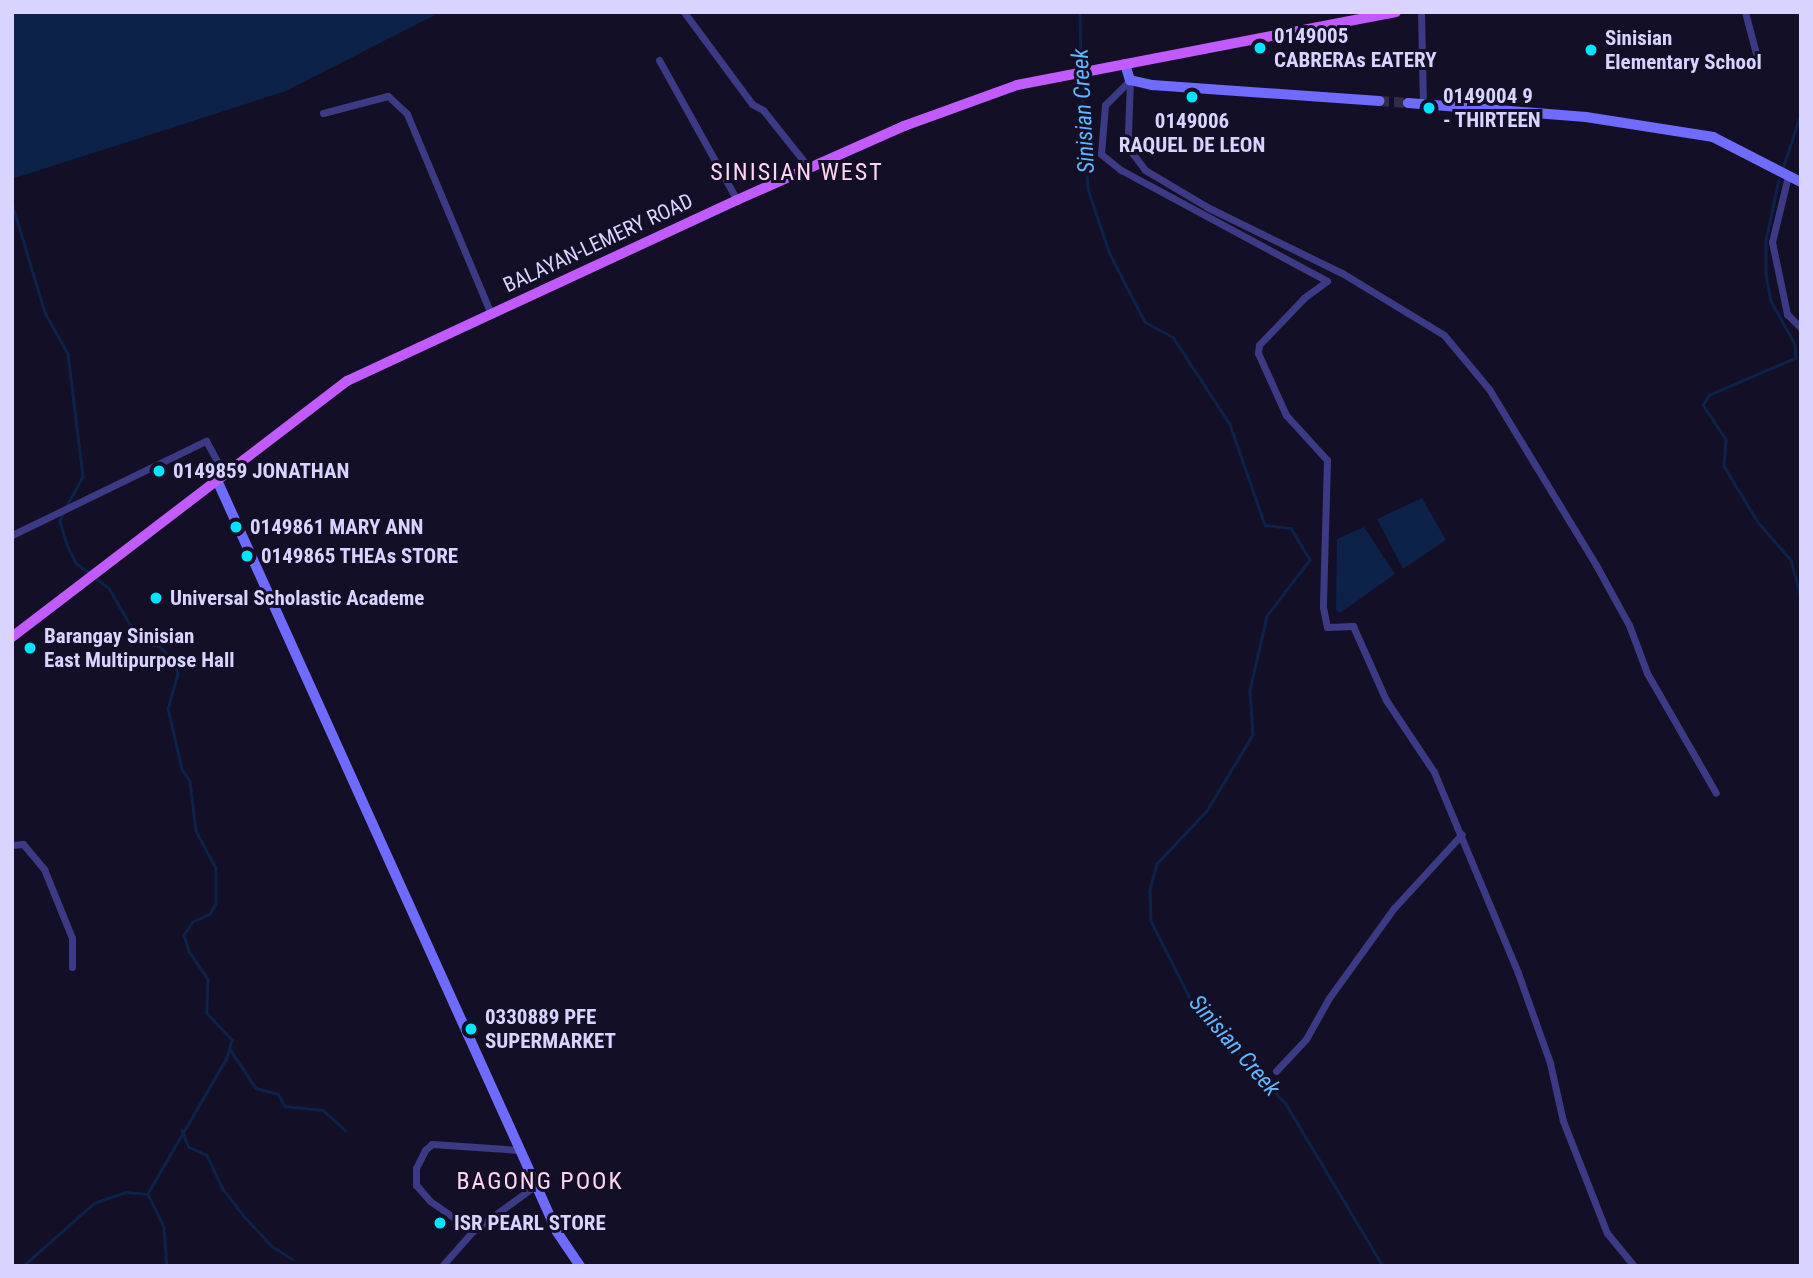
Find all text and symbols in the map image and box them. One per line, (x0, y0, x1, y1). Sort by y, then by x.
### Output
place label: 0149005 CABRERAs EATERY (1274, 23, 1437, 73)
place label: Sinisian Elementary School (1605, 25, 1762, 75)
marker: 0149005 CABRERAs EATERY (1252, 40, 1268, 56)
marker: Sinisian Elementary School (1583, 42, 1599, 58)
water label: Sinisian Creek (1067, 48, 1101, 174)
place label: 0149004 9 - THIRTEEN (1443, 83, 1541, 133)
marker: 0149006 RAQUEL DE LEON (1184, 89, 1200, 105)
marker: 0149004 9 - THIRTEEN (1421, 100, 1437, 116)
place label: 0149006 RAQUEL DE LEON (1119, 108, 1265, 158)
district label: SINISIAN WEST (712, 159, 882, 187)
street label: BALAYAN-LEMERY ROAD (499, 188, 697, 298)
place label: 0149859 JONATHAN (173, 458, 349, 484)
marker: 0149859 JONATHAN (151, 463, 167, 479)
place label: 0149861 MARY ANN (250, 514, 423, 540)
marker: 0149861 MARY ANN (228, 519, 244, 535)
place label: 0149865 THEAs STORE (261, 543, 459, 569)
marker: 0149865 THEAs STORE (239, 548, 255, 564)
place label: Universal Scholastic Academe (170, 585, 424, 611)
marker: Universal Scholastic Academe (148, 590, 164, 606)
place label: Barangay Sinisian East Multipurpose Hall (44, 623, 235, 673)
marker: Barangay Sinisian East Multipurpose Hall (22, 640, 38, 656)
water label: Sinisian Creek (1183, 990, 1285, 1102)
place label: 0330889 PFE SUPERMARKET (485, 1004, 616, 1054)
marker: 0330889 PFE SUPERMARKET (463, 1021, 479, 1037)
district label: BAGONG POOK (458, 1168, 622, 1196)
place label: ISR PEARL STORE (454, 1210, 606, 1236)
marker: ISR PEARL STORE (432, 1215, 448, 1231)

